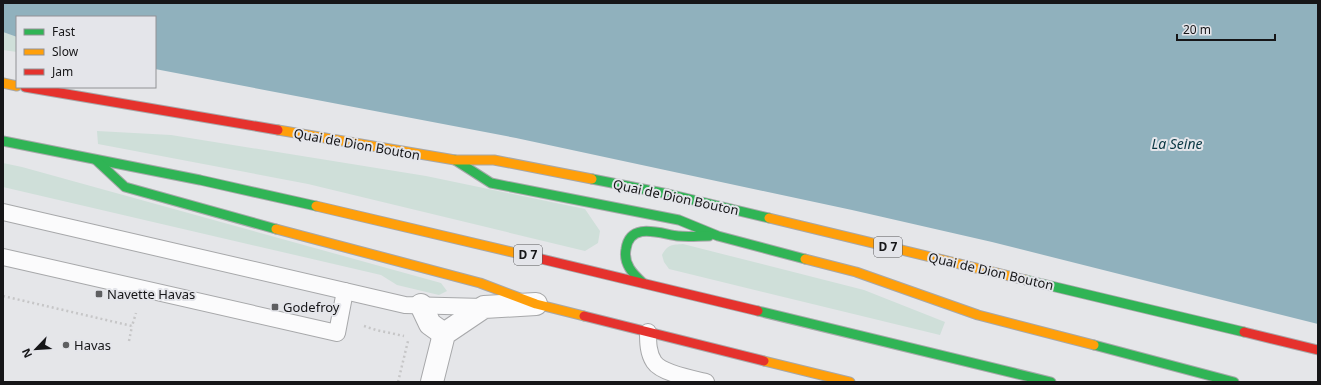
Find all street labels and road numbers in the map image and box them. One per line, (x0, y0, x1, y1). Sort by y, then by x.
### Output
street label: Quai de Dion Bouton (292, 124, 422, 164)
street label: Quai de Dion Bouton (612, 175, 740, 219)
road number: D 7 (874, 237, 902, 257)
road number: D 7 (514, 245, 542, 265)
street label: Quai de Dion Bouton (927, 248, 1055, 294)

